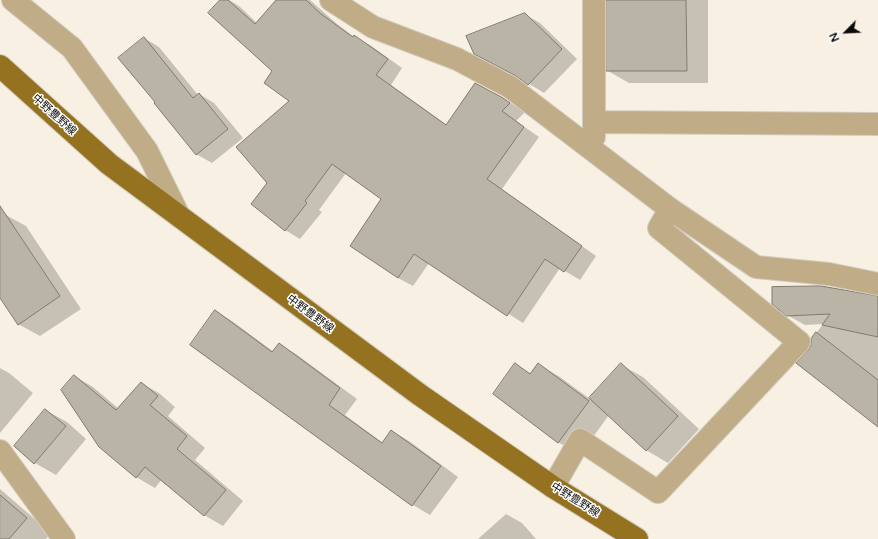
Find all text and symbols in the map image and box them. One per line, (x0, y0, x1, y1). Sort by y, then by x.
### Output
north arrow (826, 12, 866, 52)
text: N (827, 30, 842, 44)
street label: 中野豊野線 (29, 92, 79, 138)
street label: 中野豊野線 (284, 292, 336, 336)
street label: 中野豊野線 (548, 480, 602, 520)

